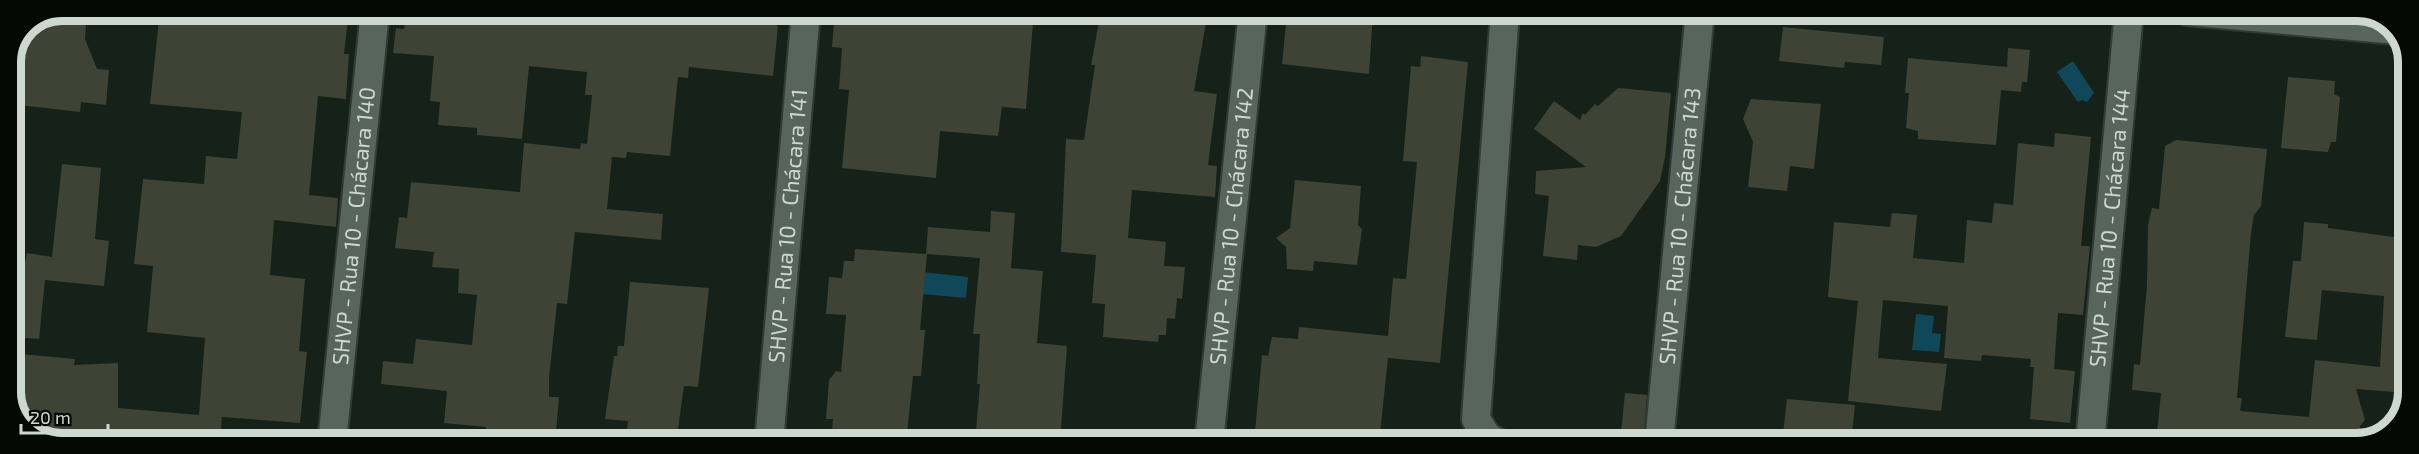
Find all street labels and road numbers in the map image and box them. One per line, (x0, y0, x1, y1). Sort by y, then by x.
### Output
street label: SHVP - Rua 10 - Chácara 140 (326, 86, 379, 366)
street label: SHVP - Rua 10 - Chácara 142 (1203, 86, 1257, 366)
street label: SHVP - Rua 10 - Chácara 143 (1653, 86, 1705, 366)
street label: SHVP - Rua 10 - Chácara 144 (2083, 87, 2134, 368)
street label: SHVP - Rua 10 - Chácara 141 (762, 88, 811, 364)

